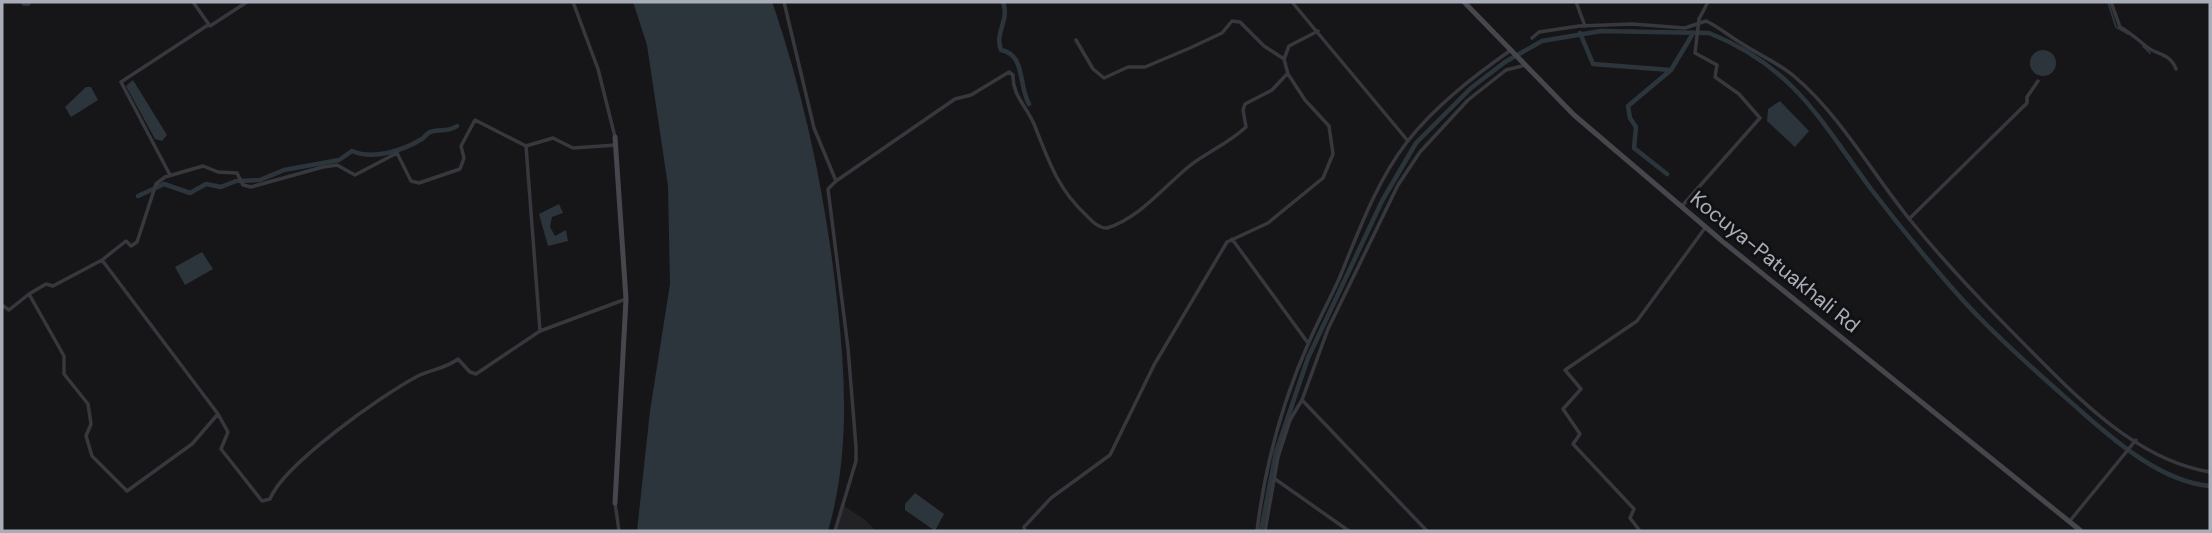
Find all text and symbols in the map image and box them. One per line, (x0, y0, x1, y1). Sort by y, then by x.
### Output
street label: Kocuya-Patuakhali Rd (1684, 185, 1866, 339)

